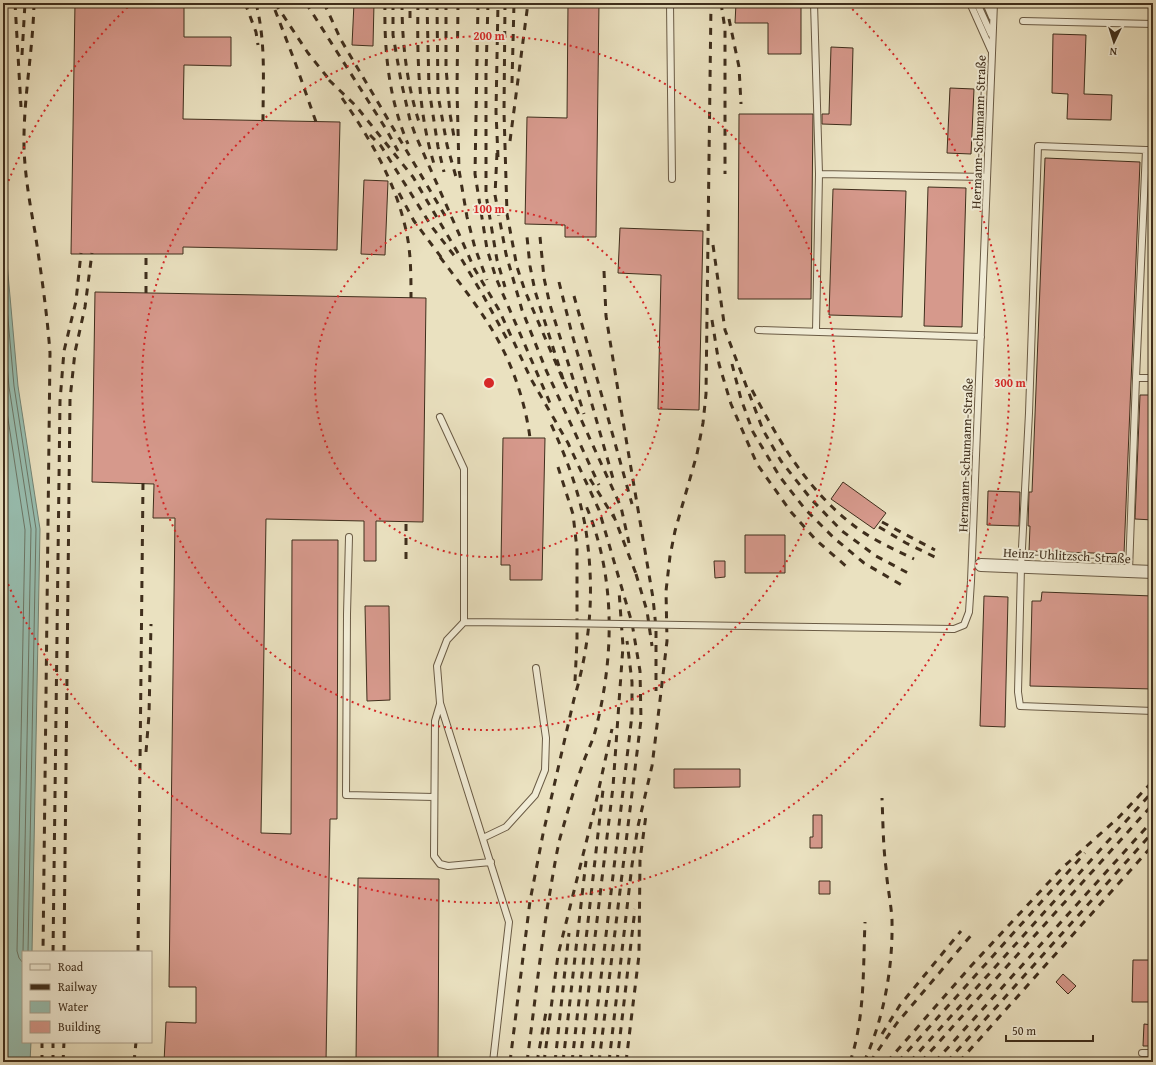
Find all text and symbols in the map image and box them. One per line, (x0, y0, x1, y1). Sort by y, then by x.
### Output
north arrow (1094, 22, 1134, 62)
text: 200 m (473, 27, 506, 44)
text: N (1108, 44, 1118, 60)
street label: Hermann-Schumann-Straße (966, 55, 991, 209)
text: 100 m (473, 200, 506, 217)
text: 300 m (994, 374, 1027, 391)
centre of rings (482, 376, 496, 390)
street label: Hermann-Schumann-Straße (953, 378, 978, 532)
street label: Heinz-Uhlitzsch-Straße (1003, 543, 1131, 568)
legend (22, 951, 152, 1043)
text: Road (58, 958, 84, 975)
text: Railway (58, 978, 97, 995)
text: Water (58, 998, 88, 1015)
scale bar (1006, 1017, 1093, 1043)
text: Building (58, 1018, 101, 1035)
text: 50 m (1012, 1022, 1036, 1039)

